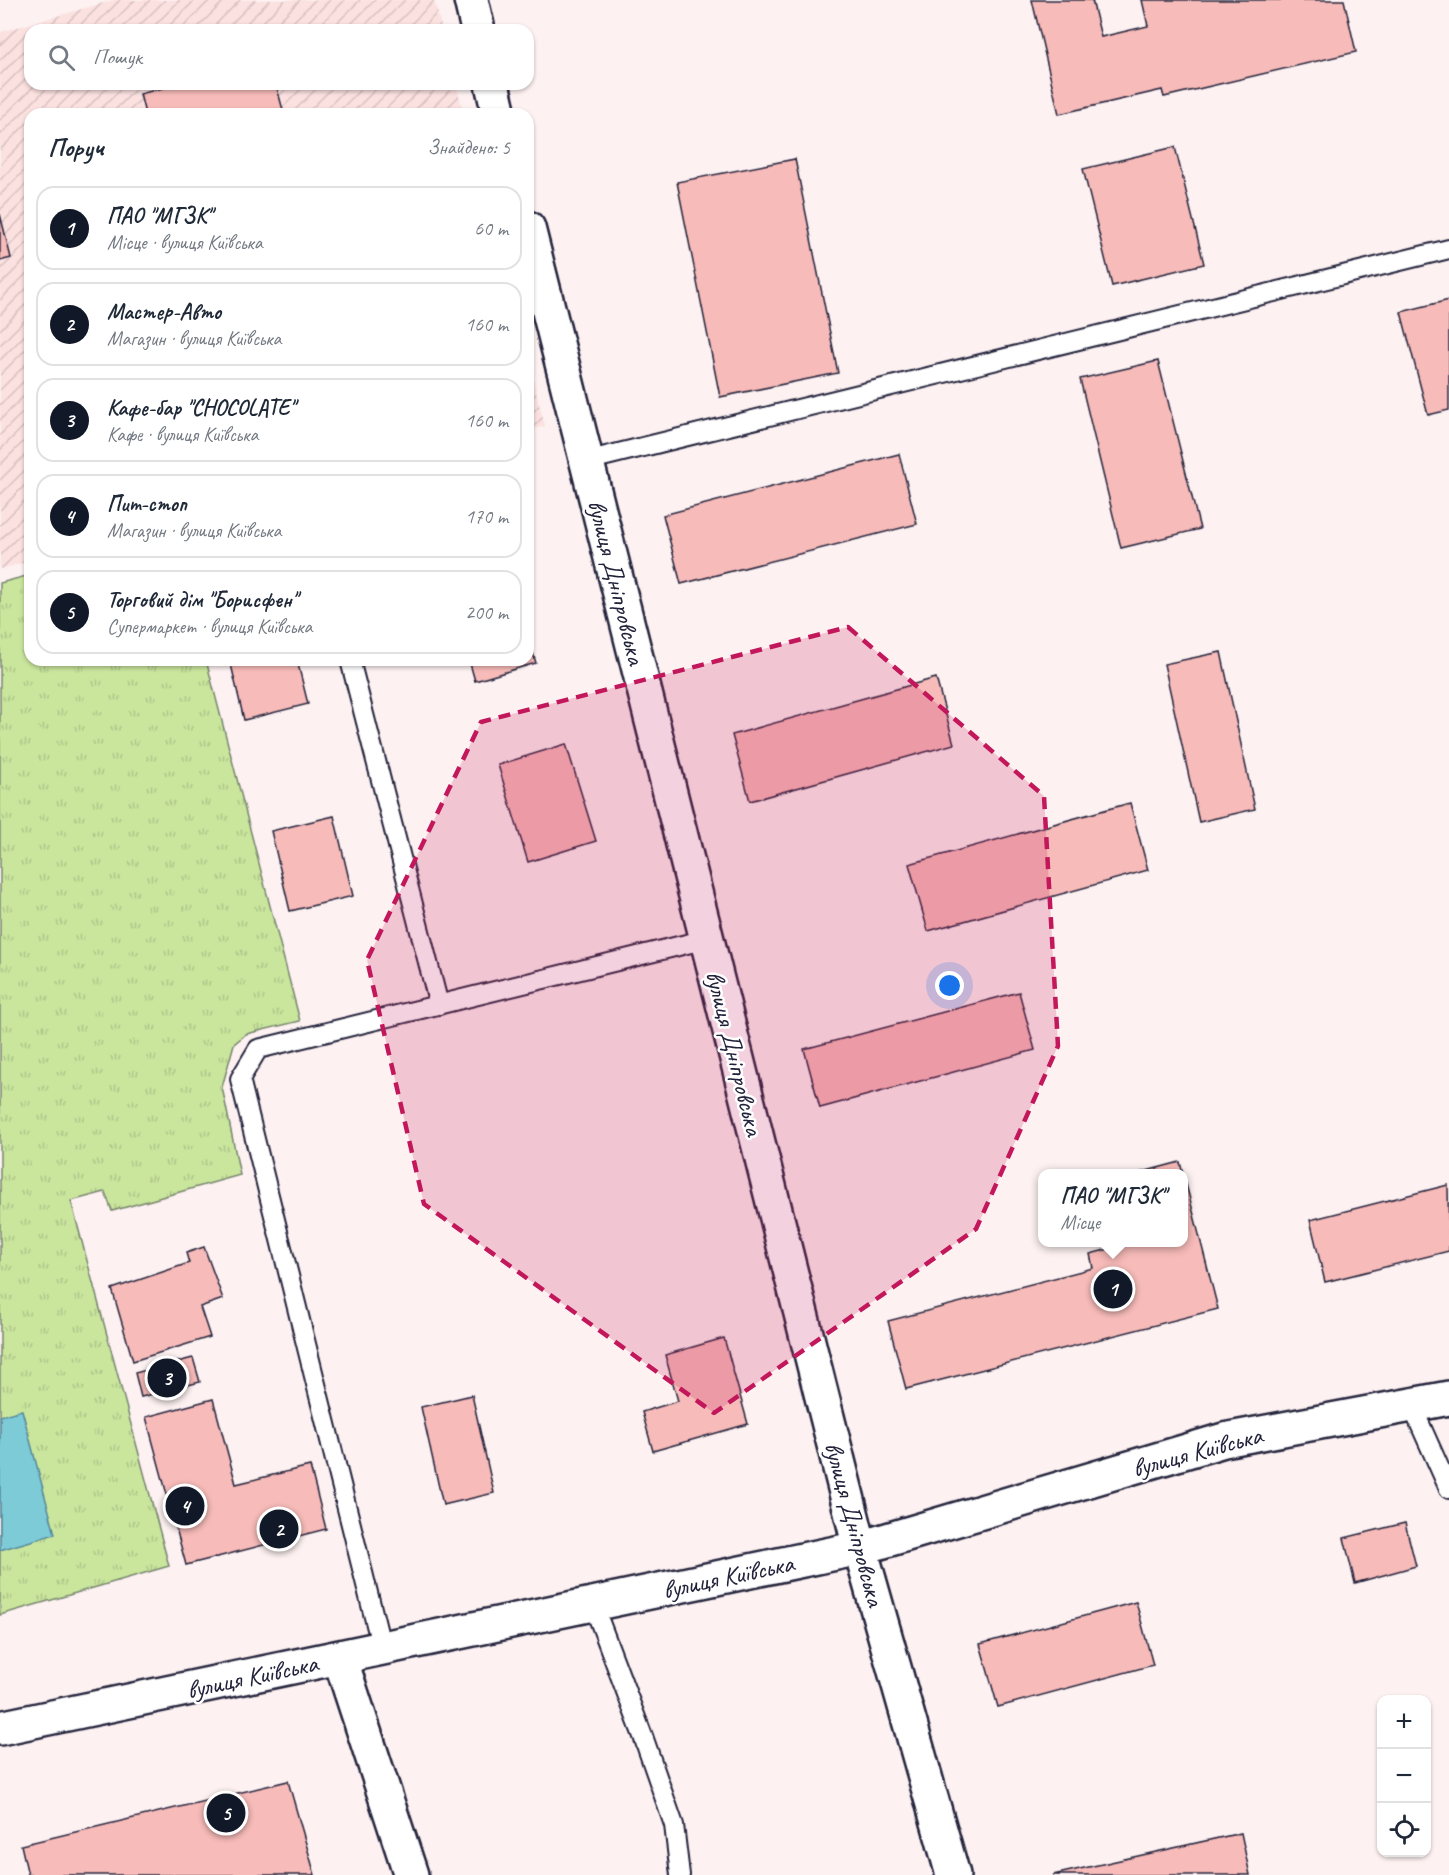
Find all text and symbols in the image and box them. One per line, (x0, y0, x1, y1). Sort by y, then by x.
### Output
search box (24, 24, 534, 90)
icon: search (45, 41, 78, 74)
text: Пошук (93, 43, 142, 71)
text: Поруч (48, 131, 104, 164)
text: Знайдено: 5 (428, 135, 510, 160)
text: ПАО "МГЗК" (107, 202, 212, 230)
text: 1 (65, 216, 74, 241)
text: 60 m (474, 216, 508, 241)
text: Місце · вулиця Київська (107, 230, 262, 255)
text: Мастер-Авто (107, 298, 221, 326)
text: 2 (65, 312, 74, 337)
text: 160 m (465, 312, 508, 337)
text: Магазин · вулиця Київська (107, 326, 281, 351)
text: Кафе-бар "CHOCOLATE" (107, 394, 294, 422)
text: 3 (65, 408, 74, 433)
text: 160 m (465, 408, 508, 433)
text: Кафе · вулиця Київська (107, 422, 258, 447)
text: Пит-стоп (107, 490, 187, 518)
street label: вулиця Дніпровська (580, 496, 653, 670)
text: 4 (65, 504, 74, 529)
text: 170 m (465, 504, 508, 529)
text: Магазин · вулиця Київська (107, 518, 281, 543)
text: Торговий дім "Борисфен" (107, 586, 297, 614)
text: 5 (65, 600, 74, 625)
text: 200 m (465, 600, 508, 625)
text: Супермаркет · вулиця Київська (107, 614, 312, 639)
street label: вулиця Дніпровська (698, 967, 771, 1141)
your location (935, 971, 964, 1000)
popup (1038, 1169, 1188, 1247)
text: ПАО "МГЗК" (1061, 1182, 1165, 1210)
text: Місце (1061, 1210, 1100, 1235)
pin: 1 (1094, 1266, 1132, 1312)
pin: 3 (148, 1356, 186, 1400)
street label: вулиця Київська (1129, 1418, 1267, 1485)
street label: вулиця Дніпровська (817, 1438, 893, 1612)
pin: 4 (166, 1484, 204, 1528)
pin: 2 (260, 1506, 298, 1552)
street label: вулиця Київська (660, 1546, 798, 1606)
street label: вулиця Київська (184, 1646, 322, 1706)
map controls (1377, 1695, 1431, 1857)
button: + (1377, 1695, 1431, 1749)
button: − (1377, 1749, 1431, 1803)
pin: 5 (206, 1790, 246, 1836)
button: locate (1377, 1803, 1431, 1857)

